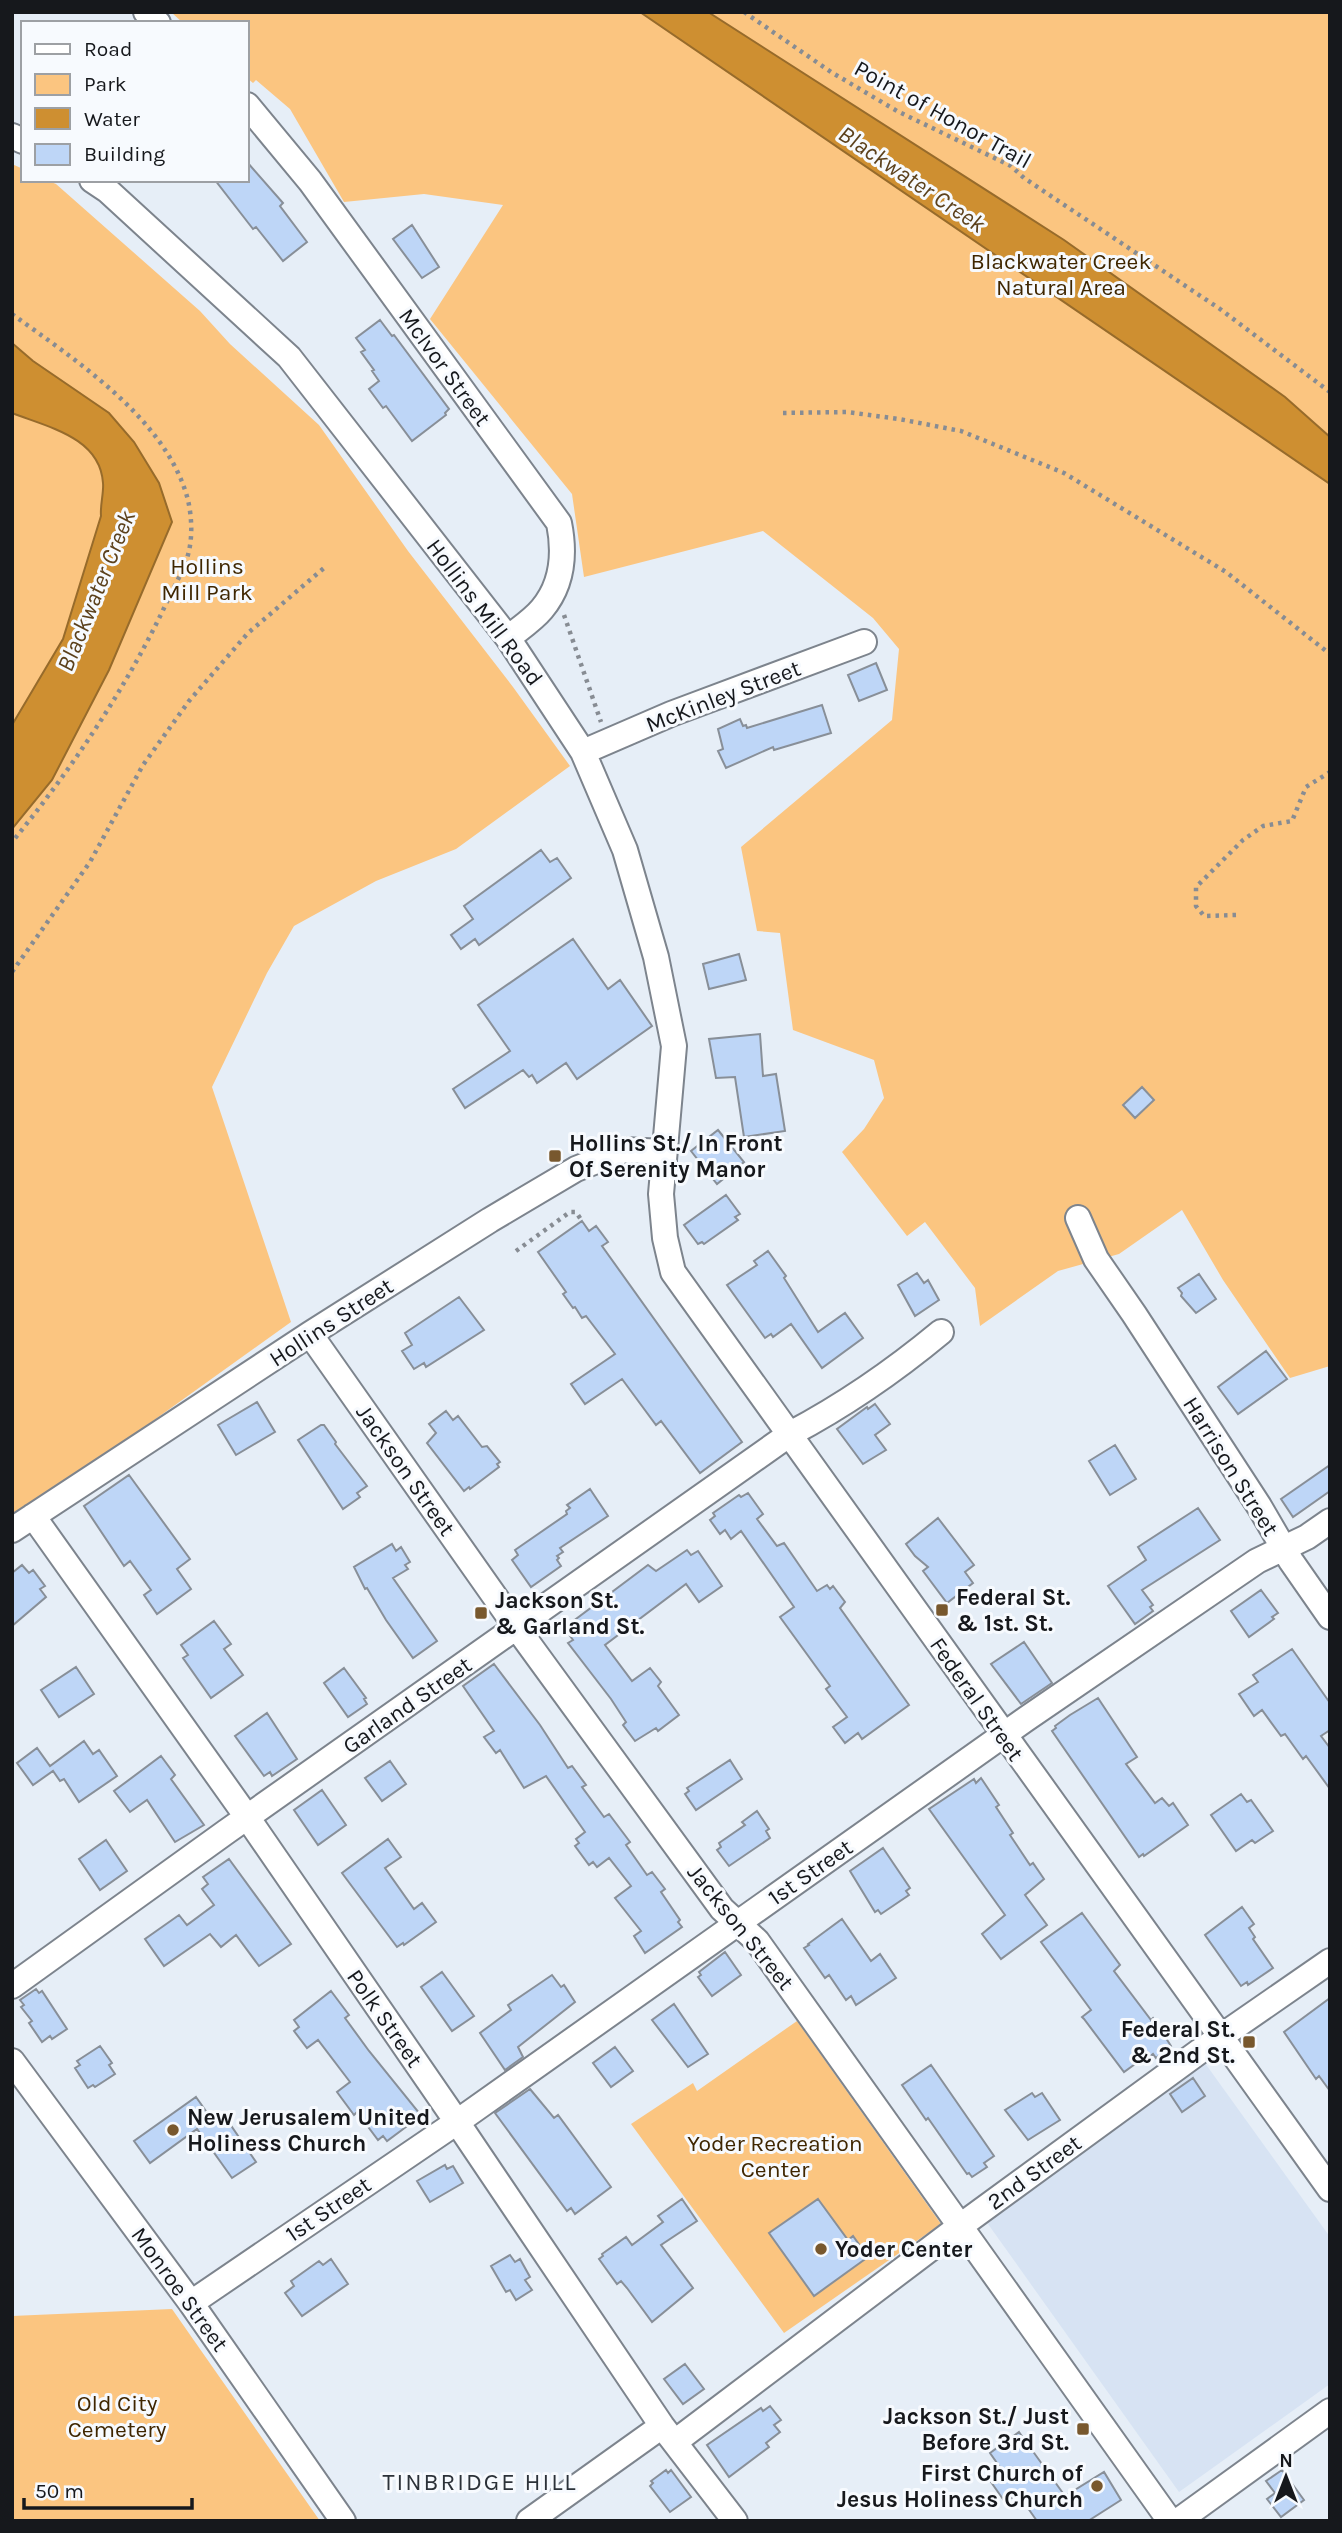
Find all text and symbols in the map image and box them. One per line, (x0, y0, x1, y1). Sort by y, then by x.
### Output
legend (21, 21, 248, 182)
text: Road (84, 37, 132, 61)
street label: Point of Honor Trail (849, 55, 1036, 174)
text: Park (84, 72, 127, 96)
text: Water (84, 107, 140, 131)
water label: Blackwater Creek (833, 120, 991, 239)
text: Building (84, 142, 165, 166)
park label: Blackwater Creek Natural Area (971, 248, 1151, 301)
street label: McIvor Street (393, 303, 497, 432)
water label: Blackwater Creek (51, 506, 141, 676)
street label: Hollins Mill Road (421, 534, 549, 691)
park label: Hollins Mill Park (161, 553, 253, 606)
street label: McKinley Street (642, 654, 805, 738)
place label: Hollins St./ In Front Of Serenity Manor (569, 1130, 783, 1183)
marker: Hollins St./ In Front Of Serenity Manor (547, 1148, 563, 1164)
street label: Hollins Street (264, 1272, 399, 1372)
street label: Harrison Street (1177, 1392, 1284, 1541)
street label: Jackson Street (350, 1400, 461, 1541)
place label: Federal St. & 1st. St. (956, 1584, 1070, 1637)
place label: Jackson St. & Garland St. (495, 1587, 645, 1640)
marker: Federal St. & 1st. St. (934, 1602, 950, 1618)
marker: Jackson St. & Garland St. (473, 1605, 489, 1621)
street label: Federal Street (924, 1632, 1029, 1767)
street label: Garland Street (338, 1651, 477, 1760)
street label: 1st Street (763, 1833, 858, 1911)
street label: Jackson Street (682, 1859, 800, 1996)
street label: Polk Street (341, 1964, 428, 2073)
place label: Federal St. & 2nd St. (1121, 2016, 1235, 2069)
marker: Federal St. & 2nd St. (1241, 2034, 1257, 2050)
place label: New Jerusalem United Holiness Church (187, 2104, 430, 2157)
marker: New Jerusalem United Holiness Church (165, 2122, 181, 2138)
street label: 2nd Street (982, 2129, 1087, 2215)
park label: Yoder Recreation Center (687, 2130, 863, 2183)
street label: 1st Street (281, 2171, 376, 2248)
street label: Monroe Street (125, 2222, 234, 2357)
place label: Yoder Center (835, 2236, 972, 2263)
marker: Yoder Center (813, 2241, 829, 2257)
park label: Old City Cemetery (68, 2390, 167, 2443)
place label: Jackson St./ Just Before 3rd St. (883, 2403, 1069, 2456)
marker: Jackson St./ Just Before 3rd St. (1075, 2421, 1091, 2437)
north arrow (1251, 2442, 1321, 2512)
text: N (1279, 2450, 1293, 2472)
place label: First Church of Jesus Holiness Church (837, 2460, 1084, 2513)
scale bar (24, 2466, 192, 2510)
district label: TINBRIDGE HILL (382, 2468, 578, 2496)
marker: First Church of Jesus Holiness Church (1089, 2478, 1105, 2494)
text: 50 m (35, 2479, 84, 2503)

